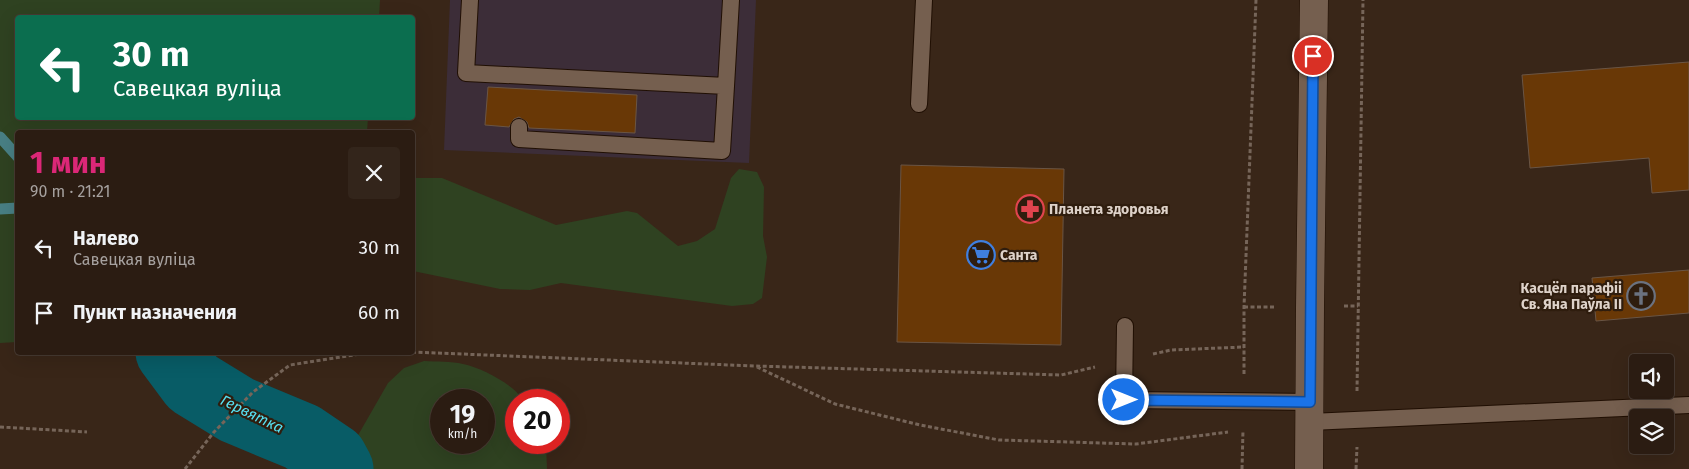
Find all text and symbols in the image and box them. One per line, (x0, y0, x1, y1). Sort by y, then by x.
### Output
text: 30 m (113, 33, 190, 75)
icon: left (30, 35, 95, 100)
pin (1292, 35, 1334, 77)
icon: arrive (1299, 42, 1327, 70)
text: Савецкая вуліца (113, 75, 282, 102)
text: 1 мин (30, 145, 107, 181)
button: close (348, 147, 400, 199)
text: 90 m · 21:21 (30, 182, 110, 201)
pharmacy icon: Планета здоровья (1015, 194, 1045, 224)
place label: Планета здоровья (1049, 201, 1169, 218)
text: Налево (73, 227, 139, 250)
icon: left (30, 234, 58, 262)
text: 30 m (359, 236, 400, 259)
supermarket icon: Санта (966, 240, 996, 270)
place label: Санта (1000, 247, 1038, 264)
text: Савецкая вуліца (73, 250, 196, 269)
place label: Касцёл парафіі Св. Яна Паўла II (1521, 280, 1622, 313)
church icon: Касцёл парафіі Св. Яна Паўла II (1626, 281, 1656, 311)
icon: arrive (30, 299, 58, 327)
text: Пункт назначения (73, 301, 237, 324)
text: 60 m (358, 301, 400, 324)
map controls (1629, 354, 1674, 454)
button: sound (1629, 354, 1674, 399)
position arrow (1097, 373, 1149, 425)
speed limit sign: 20 (505, 389, 570, 454)
water label: Гервятка (218, 391, 286, 437)
text: 19 (450, 400, 475, 430)
button: layers (1629, 409, 1674, 454)
text: km/h (448, 427, 477, 441)

